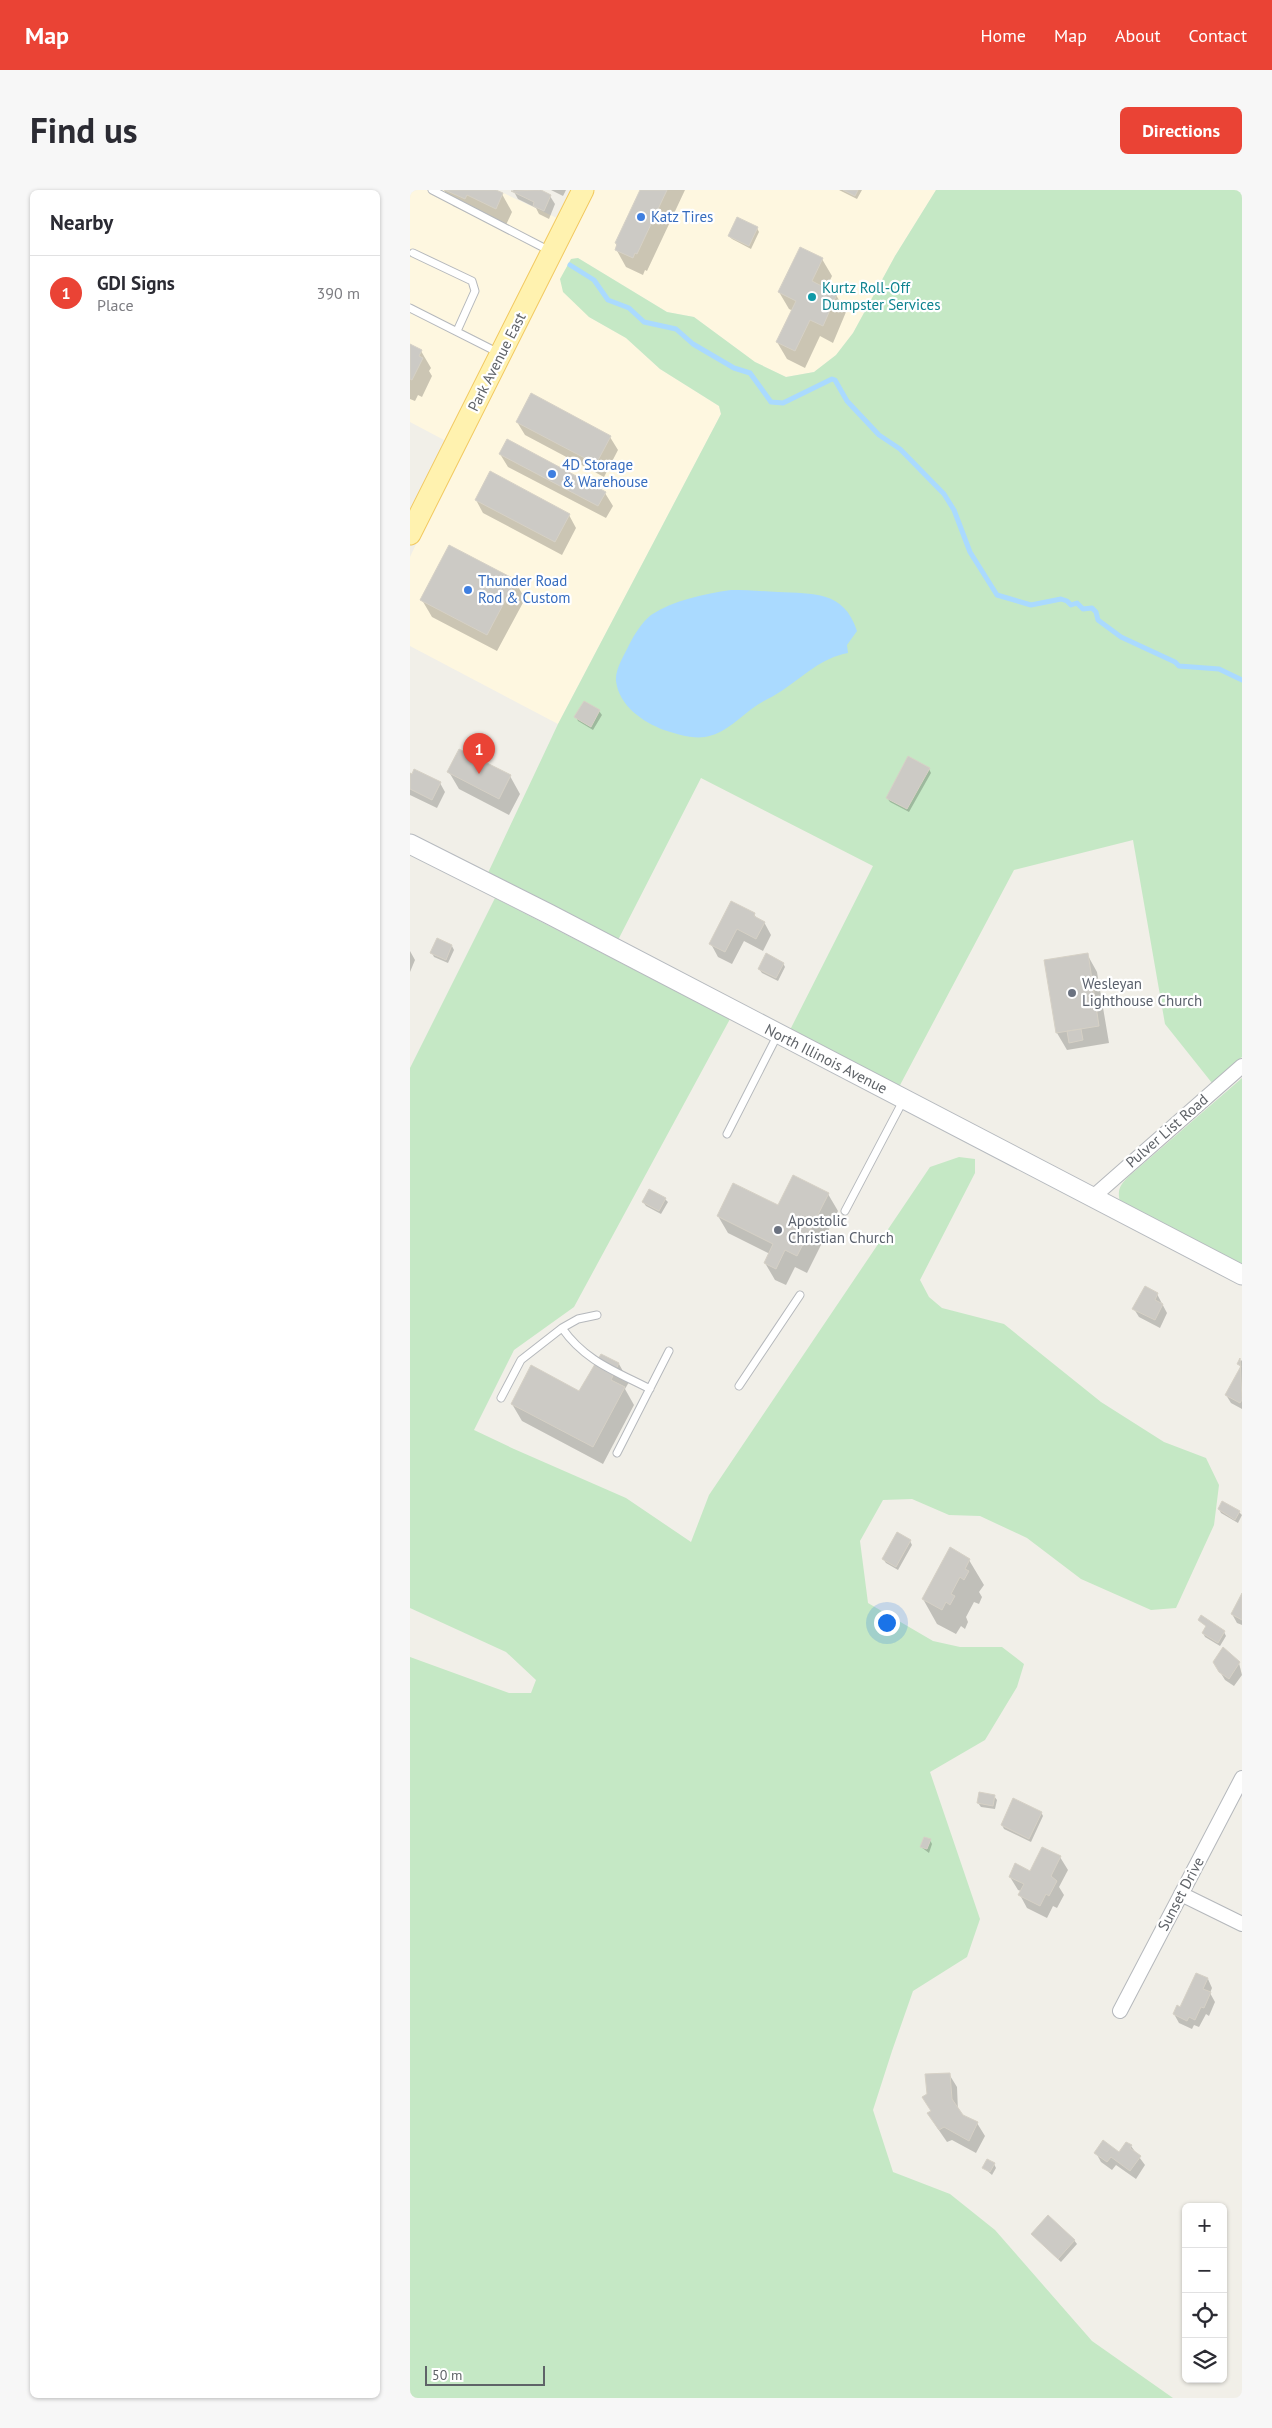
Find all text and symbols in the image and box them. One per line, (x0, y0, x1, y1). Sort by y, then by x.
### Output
text: Map (25, 20, 69, 51)
text: Home (980, 24, 1026, 47)
text: Map (1054, 24, 1087, 47)
text: About (1115, 24, 1161, 47)
text: Contact (1189, 24, 1247, 47)
text: Find us (30, 107, 138, 153)
button: Directions (1120, 107, 1242, 154)
place label: Katz Tires (651, 207, 713, 226)
text: Nearby (50, 209, 113, 236)
marker: Katz Tires (635, 211, 647, 223)
text: GDI Signs (97, 271, 175, 295)
place label: Kurtz Roll-Off Dumpster Services (822, 278, 940, 314)
text: 1 (61, 283, 71, 303)
text: 390 m (317, 283, 360, 303)
marker: Kurtz Roll-Off Dumpster Services (806, 291, 818, 303)
text: Place (97, 295, 134, 315)
street label: Park Avenue East (463, 309, 530, 414)
place label: 4D Storage & Warehouse (562, 455, 648, 491)
marker: 4D Storage & Warehouse (546, 468, 558, 480)
place label: Thunder Road Rod & Custom (478, 571, 570, 607)
marker: Thunder Road Rod & Custom (462, 584, 474, 596)
pin: 1 (463, 733, 495, 774)
place label: Wesleyan Lighthouse Church (1082, 974, 1202, 1010)
marker: Wesleyan Lighthouse Church (1066, 987, 1078, 999)
street label: North Illinois Avenue (762, 1019, 891, 1098)
street label: Pulver List Road (1122, 1090, 1212, 1172)
place label: Apostolic Christian Church (788, 1211, 894, 1247)
marker: Apostolic Christian Church (772, 1224, 784, 1236)
your location (874, 1610, 900, 1636)
street label: Sunset Drive (1153, 1854, 1208, 1934)
map controls (1182, 2203, 1227, 2383)
button: + (1182, 2203, 1227, 2248)
button: − (1182, 2248, 1227, 2293)
button: locate (1182, 2293, 1227, 2338)
button: layers (1182, 2338, 1227, 2383)
scale bar (425, 2363, 545, 2386)
text: 50 m (432, 2366, 462, 2384)

